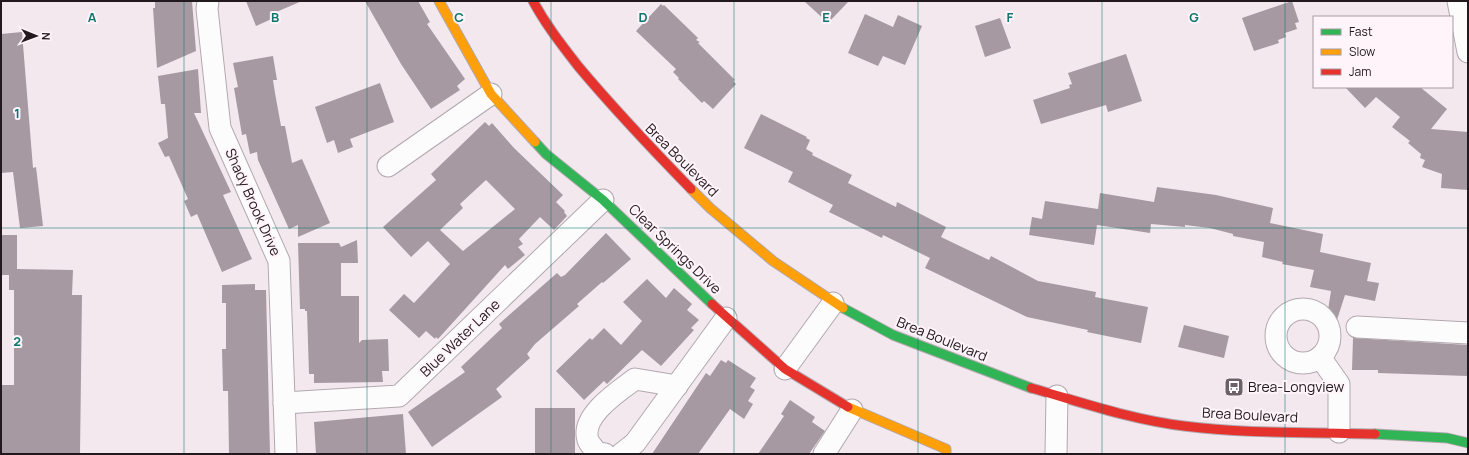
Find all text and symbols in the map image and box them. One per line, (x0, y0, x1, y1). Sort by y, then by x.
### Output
text: A (88, 8, 97, 26)
text: B (271, 8, 279, 26)
text: C (454, 8, 464, 26)
text: D (638, 8, 648, 26)
text: E (822, 8, 830, 26)
text: F (1007, 8, 1014, 26)
text: G (1189, 8, 1199, 26)
north arrow (16, 16, 56, 56)
legend (1313, 16, 1453, 88)
text: Fast (1349, 23, 1373, 40)
text: N (39, 32, 54, 40)
text: Slow (1349, 43, 1375, 60)
text: Jam (1349, 63, 1371, 80)
text: 1 (14, 104, 20, 122)
street label: Brea Boulevard (642, 119, 723, 200)
street label: Shady Brook Drive (221, 145, 286, 259)
street label: Clear Springs Drive (625, 200, 726, 298)
street label: Blue Water Lane (416, 295, 504, 381)
street label: Brea Boulevard (894, 312, 990, 365)
text: 2 (13, 332, 21, 350)
bus stop icon: Brea-Longview (1223, 376, 1245, 398)
place label: Brea-Longview (1248, 377, 1345, 396)
street label: Brea Boulevard (1202, 402, 1299, 427)

